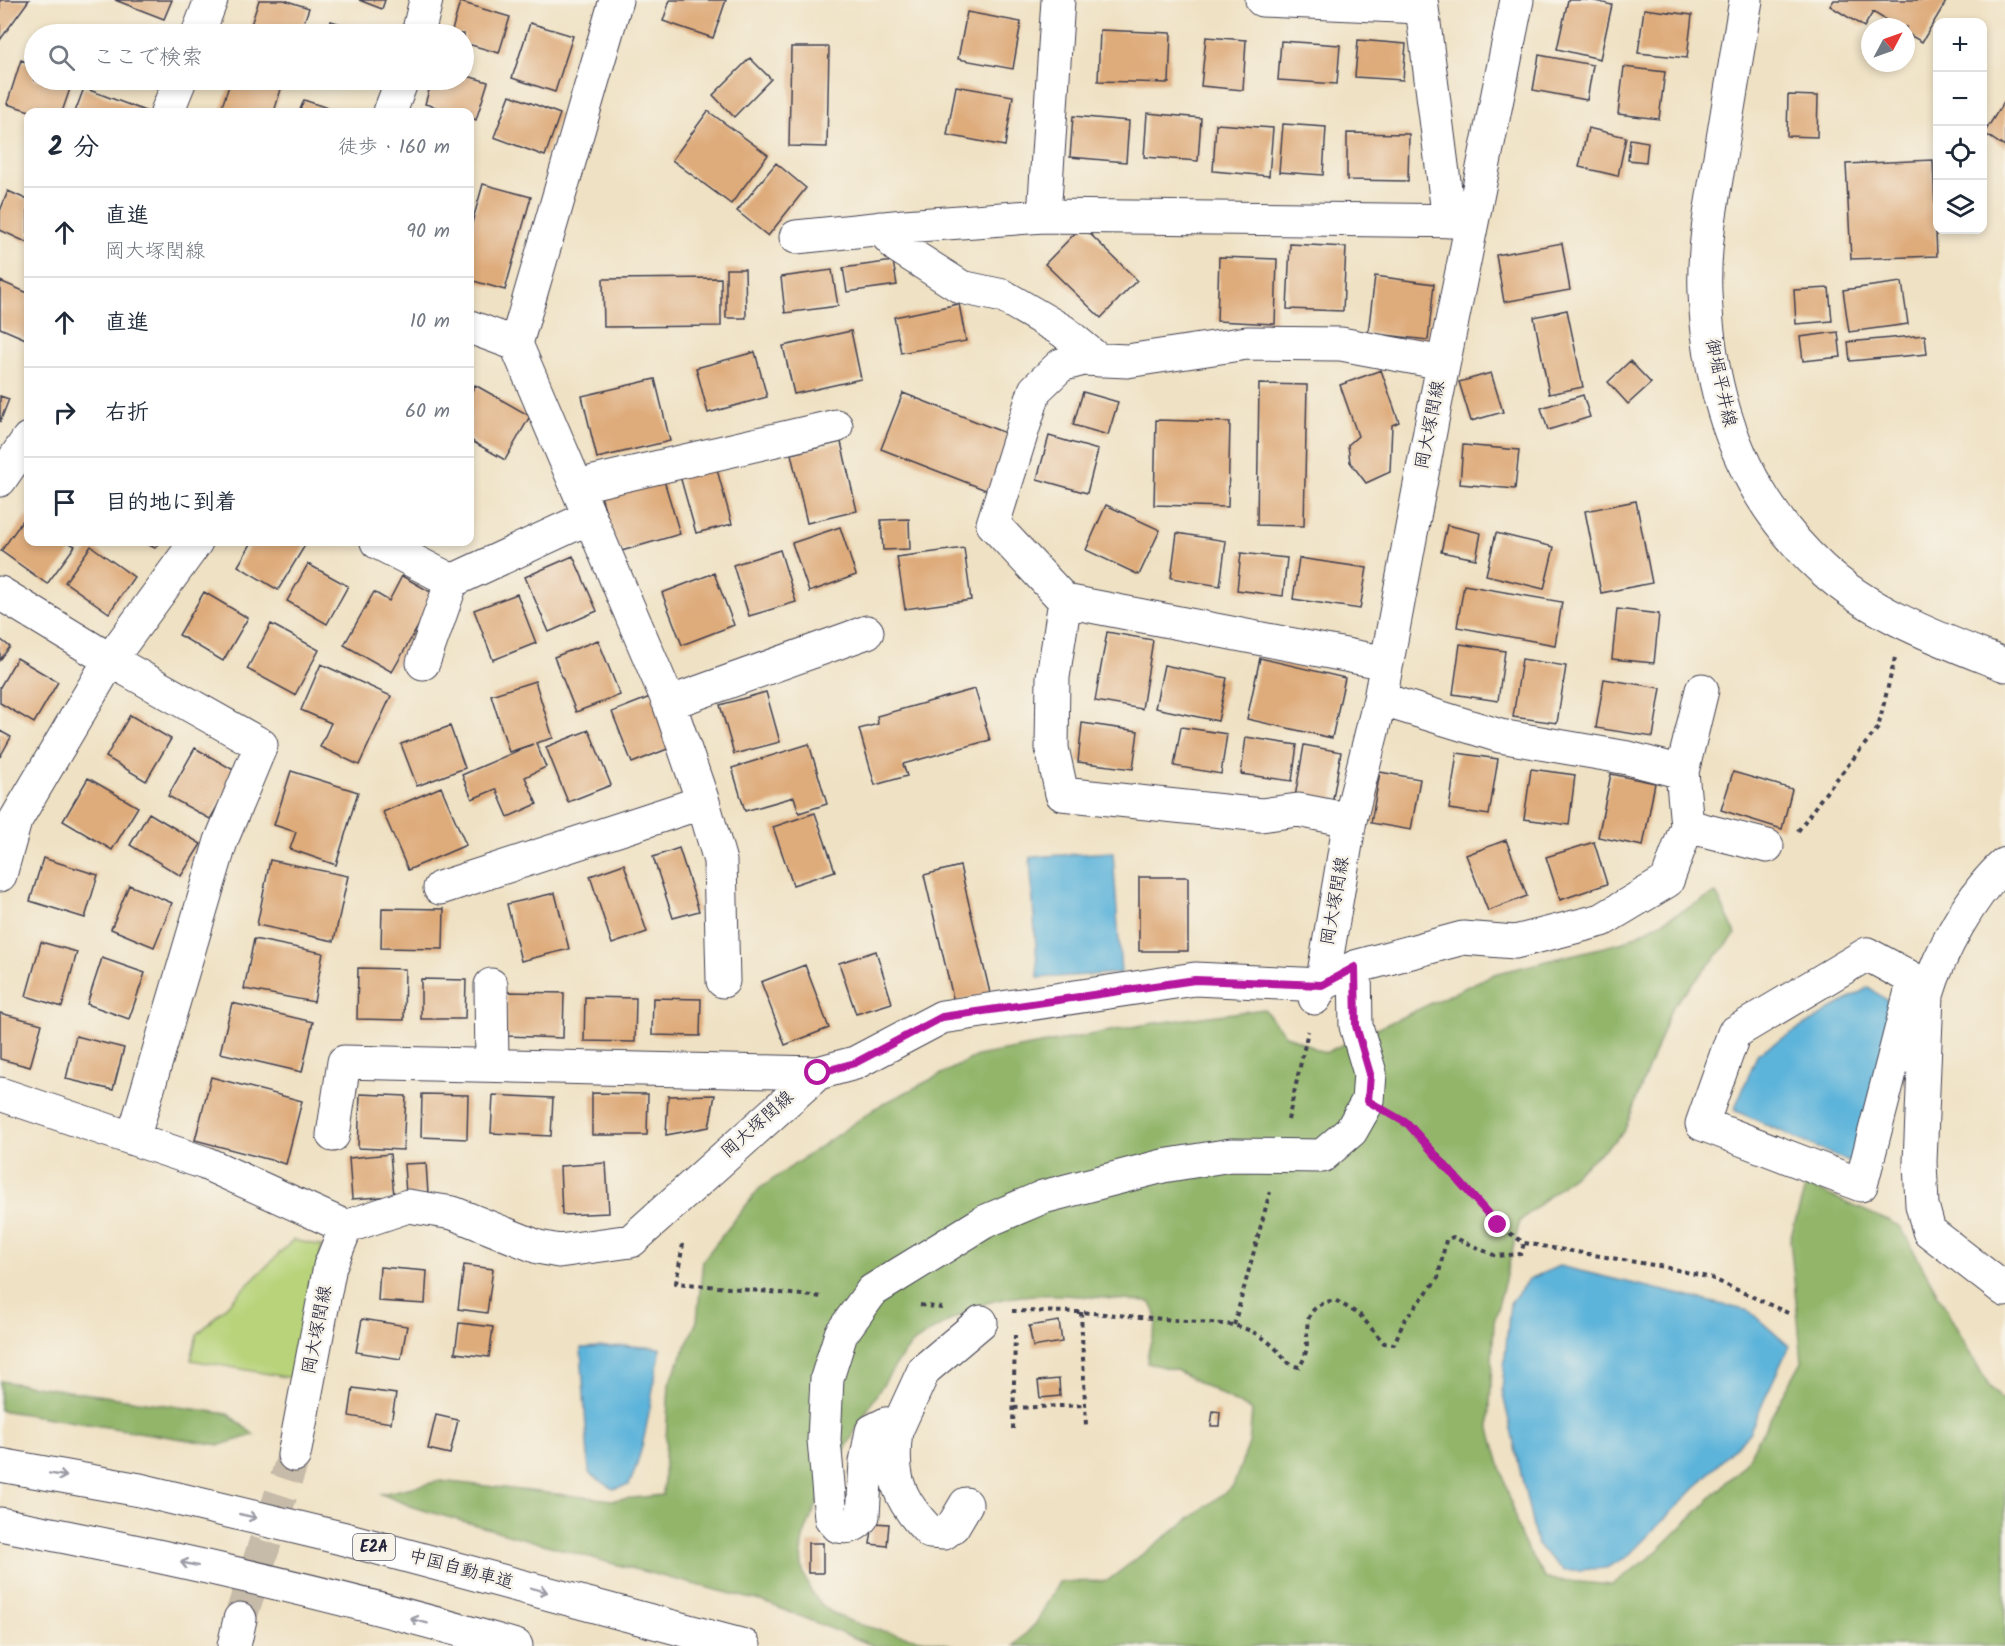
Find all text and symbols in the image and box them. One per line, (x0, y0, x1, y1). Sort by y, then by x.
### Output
north arrow (1861, 18, 1915, 72)
map controls (1933, 18, 1987, 234)
button: + (1933, 18, 1987, 72)
search box (24, 24, 474, 90)
icon: search (45, 41, 78, 74)
text: ここで検索 (93, 41, 203, 76)
button: − (1933, 72, 1987, 126)
button: locate (1933, 126, 1987, 180)
text: 2 分 (48, 127, 99, 169)
text: 徒歩 · 160 m (338, 132, 450, 164)
button: layers (1933, 180, 1987, 234)
text: 直進 (105, 199, 149, 234)
icon: ahead (48, 216, 81, 249)
text: 90 m (406, 216, 450, 248)
text: 岡大塚閏線 (105, 236, 205, 268)
icon: ahead (48, 306, 81, 339)
text: 直進 (105, 306, 149, 341)
text: 10 m (410, 306, 450, 338)
street label: 御堀平井線 (1696, 336, 1744, 430)
street label: 岡大塚閏線 (1408, 378, 1454, 472)
icon: right (48, 396, 81, 429)
text: 右折 (105, 396, 149, 431)
text: 60 m (405, 396, 450, 428)
icon: arrive (48, 486, 81, 519)
text: 目的地に到着 (105, 486, 237, 521)
street label: 岡大塚閏線 (1314, 854, 1358, 948)
route start (804, 1059, 830, 1085)
street label: 岡大塚閏線 (715, 1084, 801, 1166)
route end (1484, 1211, 1510, 1237)
street label: 岡大塚閏線 (295, 1283, 341, 1377)
one-way arrow (47, 1470, 67, 1481)
one-way arrow (238, 1510, 257, 1522)
road number: E2A (353, 1534, 395, 1560)
street label: 中国自動車道 (405, 1542, 517, 1598)
one-way arrow (180, 1557, 199, 1569)
one-way arrow (529, 1585, 548, 1597)
one-way arrow (410, 1614, 429, 1626)

